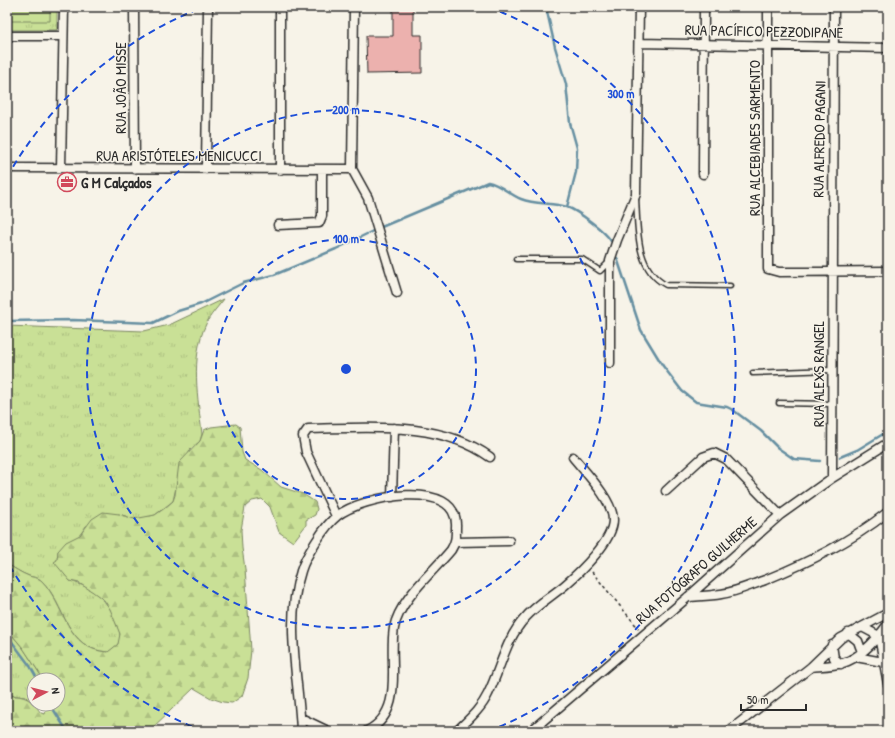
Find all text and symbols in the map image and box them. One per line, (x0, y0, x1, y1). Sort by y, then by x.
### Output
street label: RUA PACÍFICO PEZZODIPANE (685, 19, 844, 43)
street label: RUA JOÃO MISSE (110, 42, 131, 134)
street label: RUA ALCEBIADES SARMENTO (744, 60, 765, 216)
street label: RUA ALFREDO PAGANI (807, 80, 831, 198)
text: 300 m (607, 85, 635, 102)
text: 200 m (332, 101, 360, 118)
street label: RUA ARISTÓTELES MENICUCCI (96, 145, 262, 166)
office icon: G M Calçados (56, 171, 78, 193)
place label: G M Calçados (81, 172, 152, 193)
text: 100 m (333, 230, 359, 247)
street label: RUA ALEXS RANGEL (808, 320, 829, 427)
centre of rings (339, 362, 353, 376)
street label: RUA FOTÓGRAFO GUILHERME (631, 511, 761, 629)
north arrow (26, 672, 66, 712)
scale bar (741, 686, 806, 712)
text: N (49, 687, 63, 695)
text: 50 m (747, 691, 768, 708)

